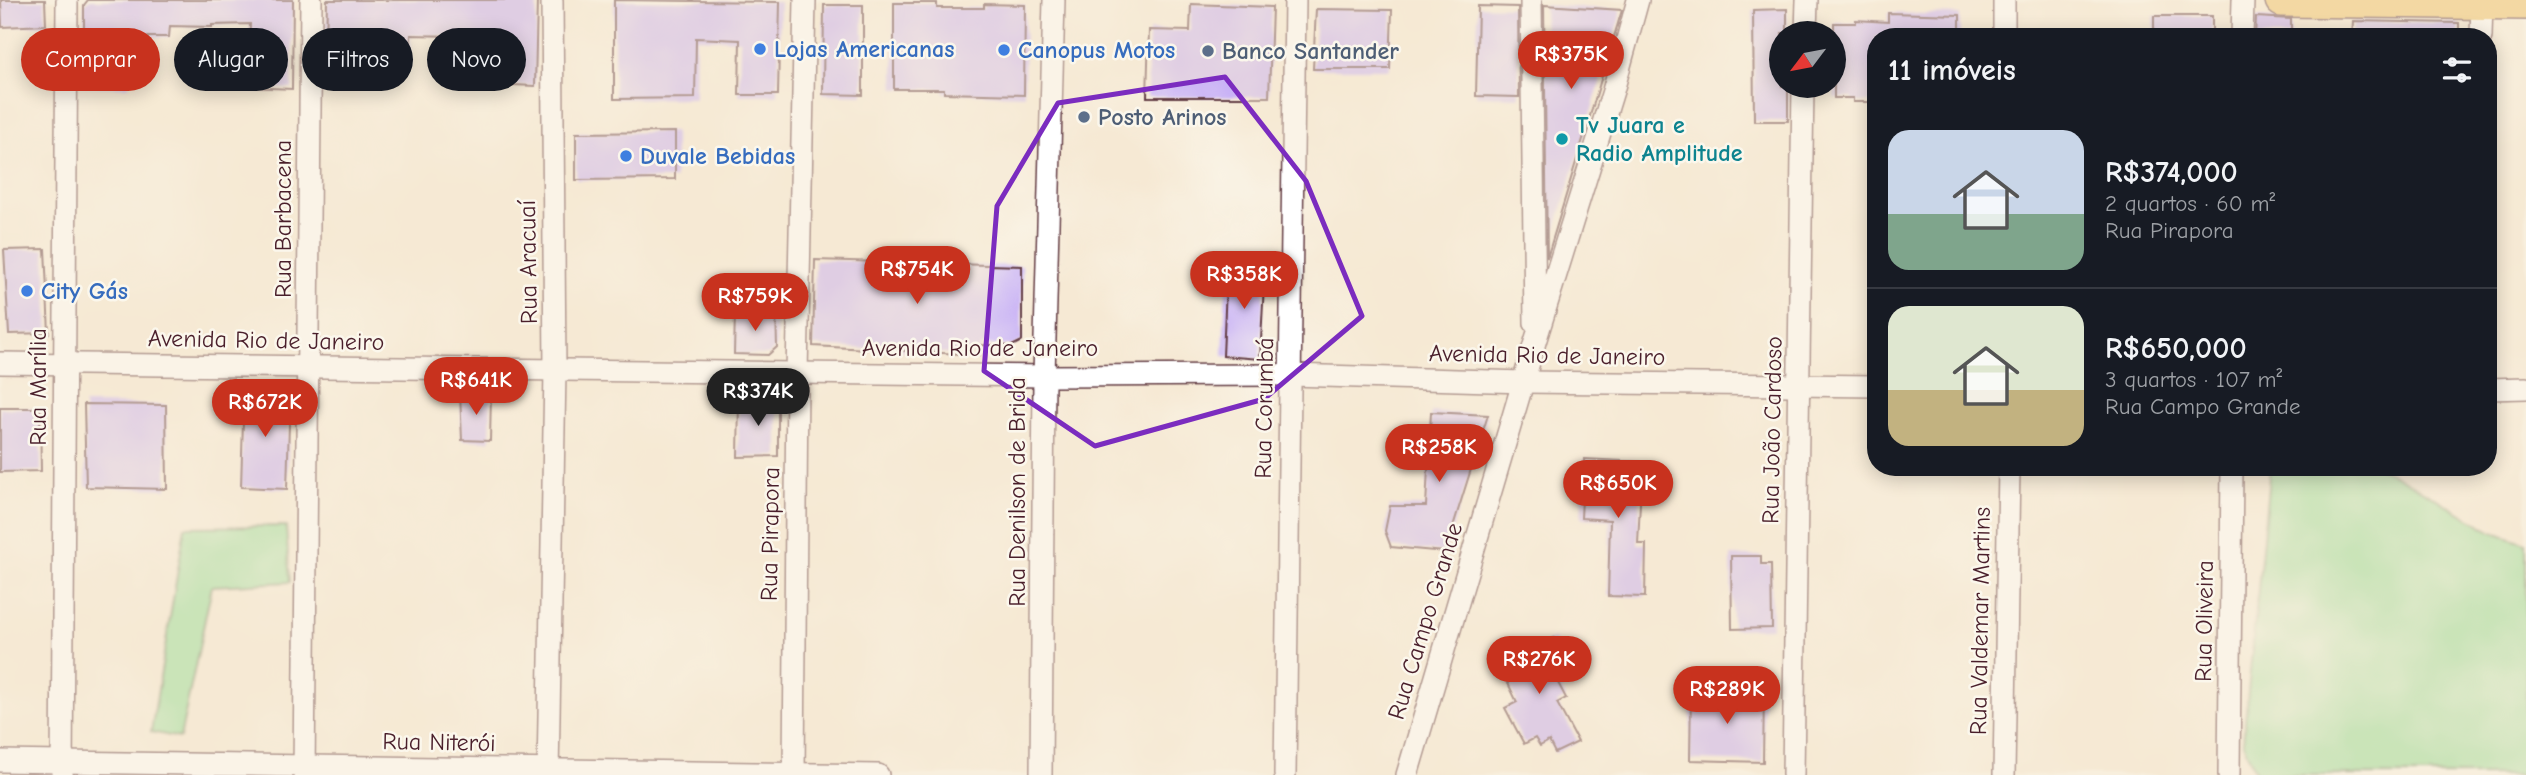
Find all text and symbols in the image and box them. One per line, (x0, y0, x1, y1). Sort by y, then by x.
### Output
north arrow (1769, 21, 1846, 98)
map controls (1769, 21, 1846, 98)
chip: Comprar (21, 28, 160, 91)
chip: Alugar (174, 28, 288, 91)
chip: Filtros (302, 28, 413, 91)
chip: Novo (427, 28, 526, 91)
pin: R$375K (1514, 32, 1628, 91)
place label: Lojas Americanas (774, 35, 954, 63)
place label: Canopus Motos (1018, 36, 1175, 64)
place label: Banco Santander (1222, 37, 1399, 65)
text: R$375K (1534, 40, 1608, 67)
marker: Lojas Americanas (752, 41, 768, 57)
marker: Canopus Motos (996, 42, 1012, 58)
marker: Banco Santander (1200, 43, 1216, 59)
icon: filters (2438, 51, 2476, 89)
text: 11 imóveis (1888, 53, 2016, 88)
place label: Posto Arinos (1098, 103, 1227, 131)
marker: Posto Arinos (1076, 109, 1092, 125)
place label: Tv Juara e Radio Amplitude (1576, 111, 1743, 167)
marker: Tv Juara e Radio Amplitude (1554, 131, 1570, 147)
street label: Rua Barbacena (269, 140, 297, 298)
place label: Duvale Bebidas (640, 142, 795, 170)
marker: Duvale Bebidas (618, 148, 634, 164)
text: R$374,000 (2105, 155, 2238, 190)
icon: home (1944, 158, 2028, 242)
text: 2 quartos · 60 m² (2105, 190, 2275, 217)
street label: Rua Aracuaí (513, 199, 543, 324)
text: Rua Pirapora (2105, 217, 2234, 244)
pin: R$754K (860, 246, 974, 306)
pin: R$358K (1187, 252, 1301, 311)
text: R$754K (880, 255, 954, 282)
text: R$358K (1206, 260, 1282, 287)
pin: R$759K (698, 274, 812, 333)
place label: City Gás (41, 277, 128, 305)
text: R$759K (718, 282, 792, 309)
marker: City Gás (19, 283, 35, 299)
street label: Avenida Rio de Janeiro (148, 324, 384, 356)
street label: Rua Marília (24, 328, 52, 446)
text: R$650,000 (2105, 331, 2247, 366)
street label: Avenida Rio de Janeiro (862, 334, 1098, 362)
icon: home (1944, 334, 2028, 418)
street label: Rua João Cardoso (1756, 336, 1788, 524)
street label: Rua Corumbá (1249, 337, 1279, 479)
street label: Avenida Rio de Janeiro (1429, 339, 1665, 371)
pin: R$641K (419, 358, 533, 417)
text: R$641K (440, 366, 512, 393)
text: 3 quartos · 107 m² (2105, 366, 2282, 393)
pin: R$374K (701, 368, 815, 428)
text: R$374K (723, 377, 793, 404)
street label: Rua Denilson de Brida (1003, 377, 1031, 607)
pin: R$672K (208, 380, 322, 439)
text: R$672K (228, 388, 302, 415)
text: Rua Campo Grande (2105, 393, 2301, 420)
pin: R$258K (1382, 424, 1496, 484)
text: R$258K (1401, 433, 1477, 460)
pin: R$650K (1561, 461, 1675, 520)
street label: Rua Pirapora (755, 467, 785, 601)
text: R$650K (1579, 469, 1657, 496)
street label: Rua Valdemar Martins (1964, 507, 1996, 735)
street label: Rua Campo Grande (1382, 519, 1468, 723)
street label: Rua Oliveira (2189, 560, 2219, 682)
pin: R$276K (1482, 636, 1596, 696)
text: R$276K (1503, 645, 1575, 672)
pin: R$289K (1670, 666, 1784, 726)
text: R$289K (1689, 675, 1765, 702)
street label: Rua Niterói (382, 727, 496, 757)

